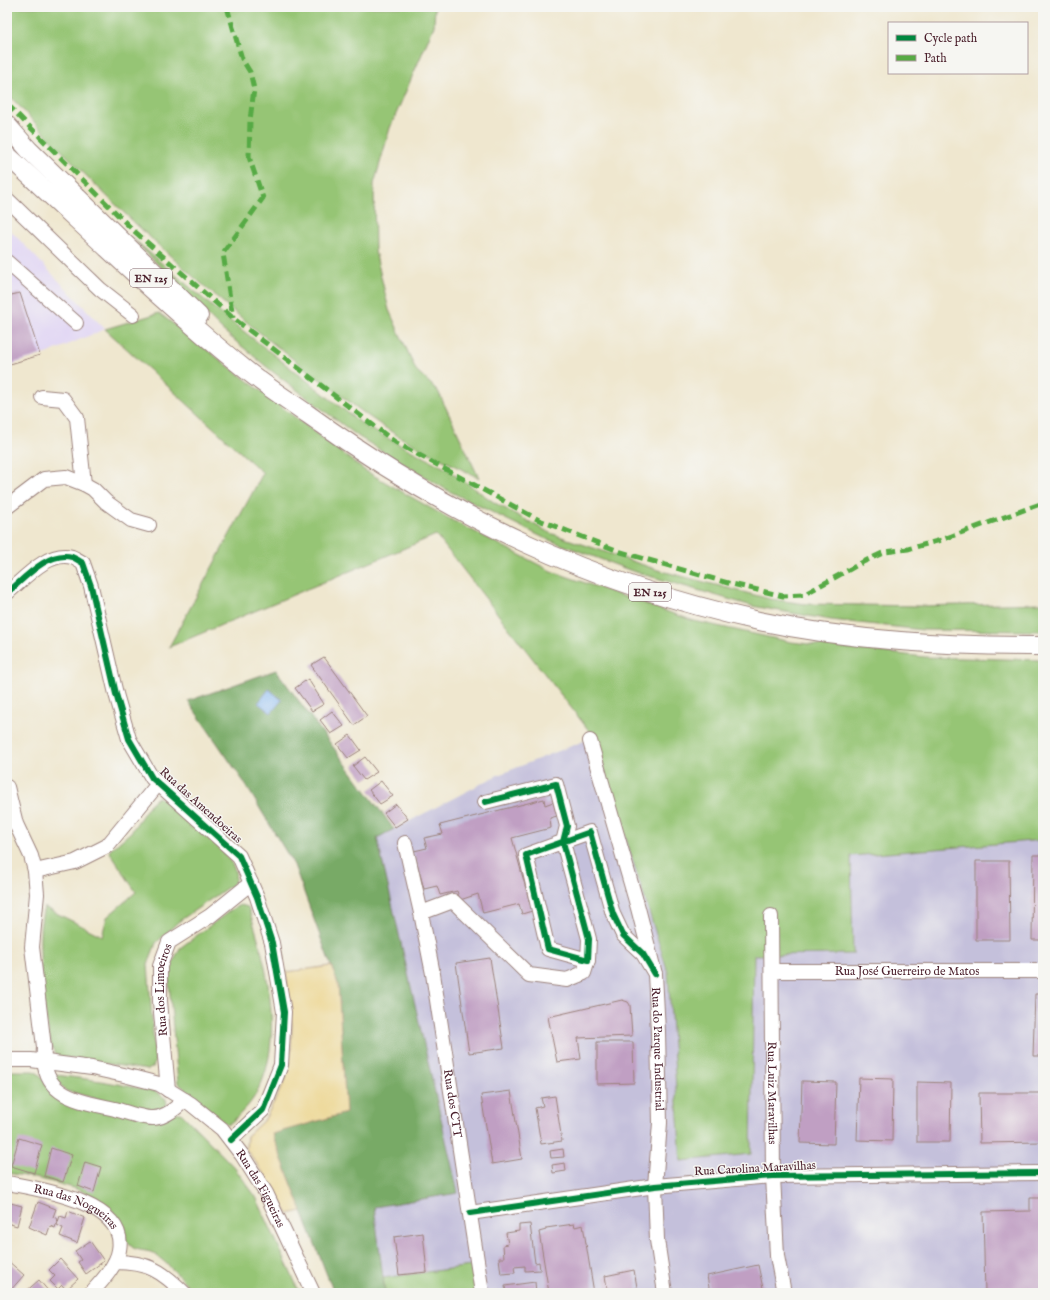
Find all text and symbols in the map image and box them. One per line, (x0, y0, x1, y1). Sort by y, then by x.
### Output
legend (888, 22, 1028, 74)
text: Cycle path (924, 31, 978, 47)
text: Path (924, 51, 947, 66)
road number: EN 125 (130, 269, 172, 287)
road number: EN 125 (629, 583, 671, 601)
street label: Rua das Amendoeiras (156, 764, 245, 846)
street label: Rua dos Limoeiros (153, 941, 176, 1037)
street label: Rua José Guerreiro de Matos (835, 964, 979, 980)
street label: Rua do Parque Industrial (648, 987, 667, 1112)
street label: Rua Luiz Maravilhas (764, 1041, 780, 1145)
street label: Rua dos CTT (440, 1068, 465, 1139)
street label: Rua das Figueiras (232, 1146, 288, 1230)
street label: Rua Carolina Maravilhas (694, 1158, 816, 1179)
street label: Rua das Nogueiras (32, 1181, 122, 1232)

